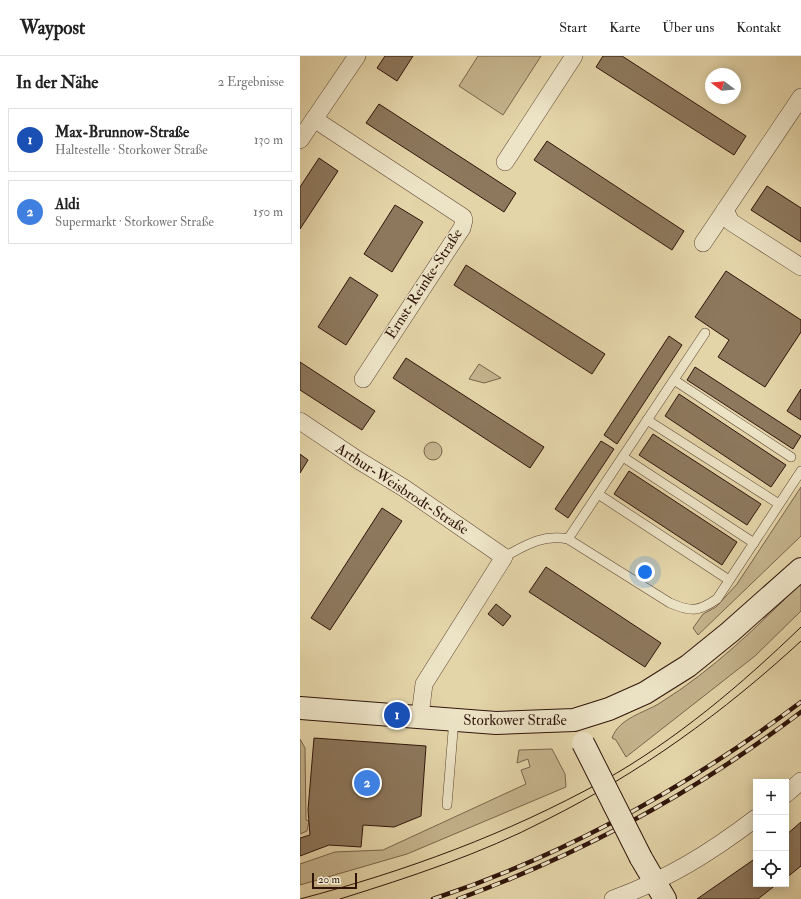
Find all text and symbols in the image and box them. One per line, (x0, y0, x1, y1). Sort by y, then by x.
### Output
text: Waypost (20, 16, 85, 40)
text: Start (559, 19, 587, 36)
text: Karte (609, 19, 640, 36)
text: Über uns (662, 19, 714, 36)
text: Kontakt (736, 19, 781, 36)
north arrow (705, 68, 741, 104)
text: In der Nähe (16, 72, 98, 93)
text: 2 Ergebnisse (218, 74, 284, 90)
text: Max-Brunnow-Straße (55, 123, 189, 142)
text: 1 (28, 132, 32, 148)
text: 130 m (254, 132, 283, 148)
text: Haltestelle · Storkower Straße (55, 142, 208, 158)
text: Aldi (55, 195, 80, 214)
text: 2 (27, 204, 33, 220)
text: 150 m (253, 204, 283, 220)
text: Supermarkt · Storkower Straße (55, 214, 214, 230)
street label: Ernst-Reinke-Straße (381, 225, 467, 343)
street label: Arthur-Weisbrodt-Straße (331, 438, 472, 539)
your location (635, 562, 655, 582)
pin: 1 (384, 700, 410, 730)
street label: Storkower Straße (463, 711, 567, 730)
pin: 2 (354, 768, 380, 798)
map controls (753, 779, 789, 887)
button: + (753, 779, 789, 815)
button: − (753, 815, 789, 851)
button: locate (753, 851, 789, 887)
scale bar (312, 871, 357, 890)
text: 20 m (318, 873, 340, 886)

